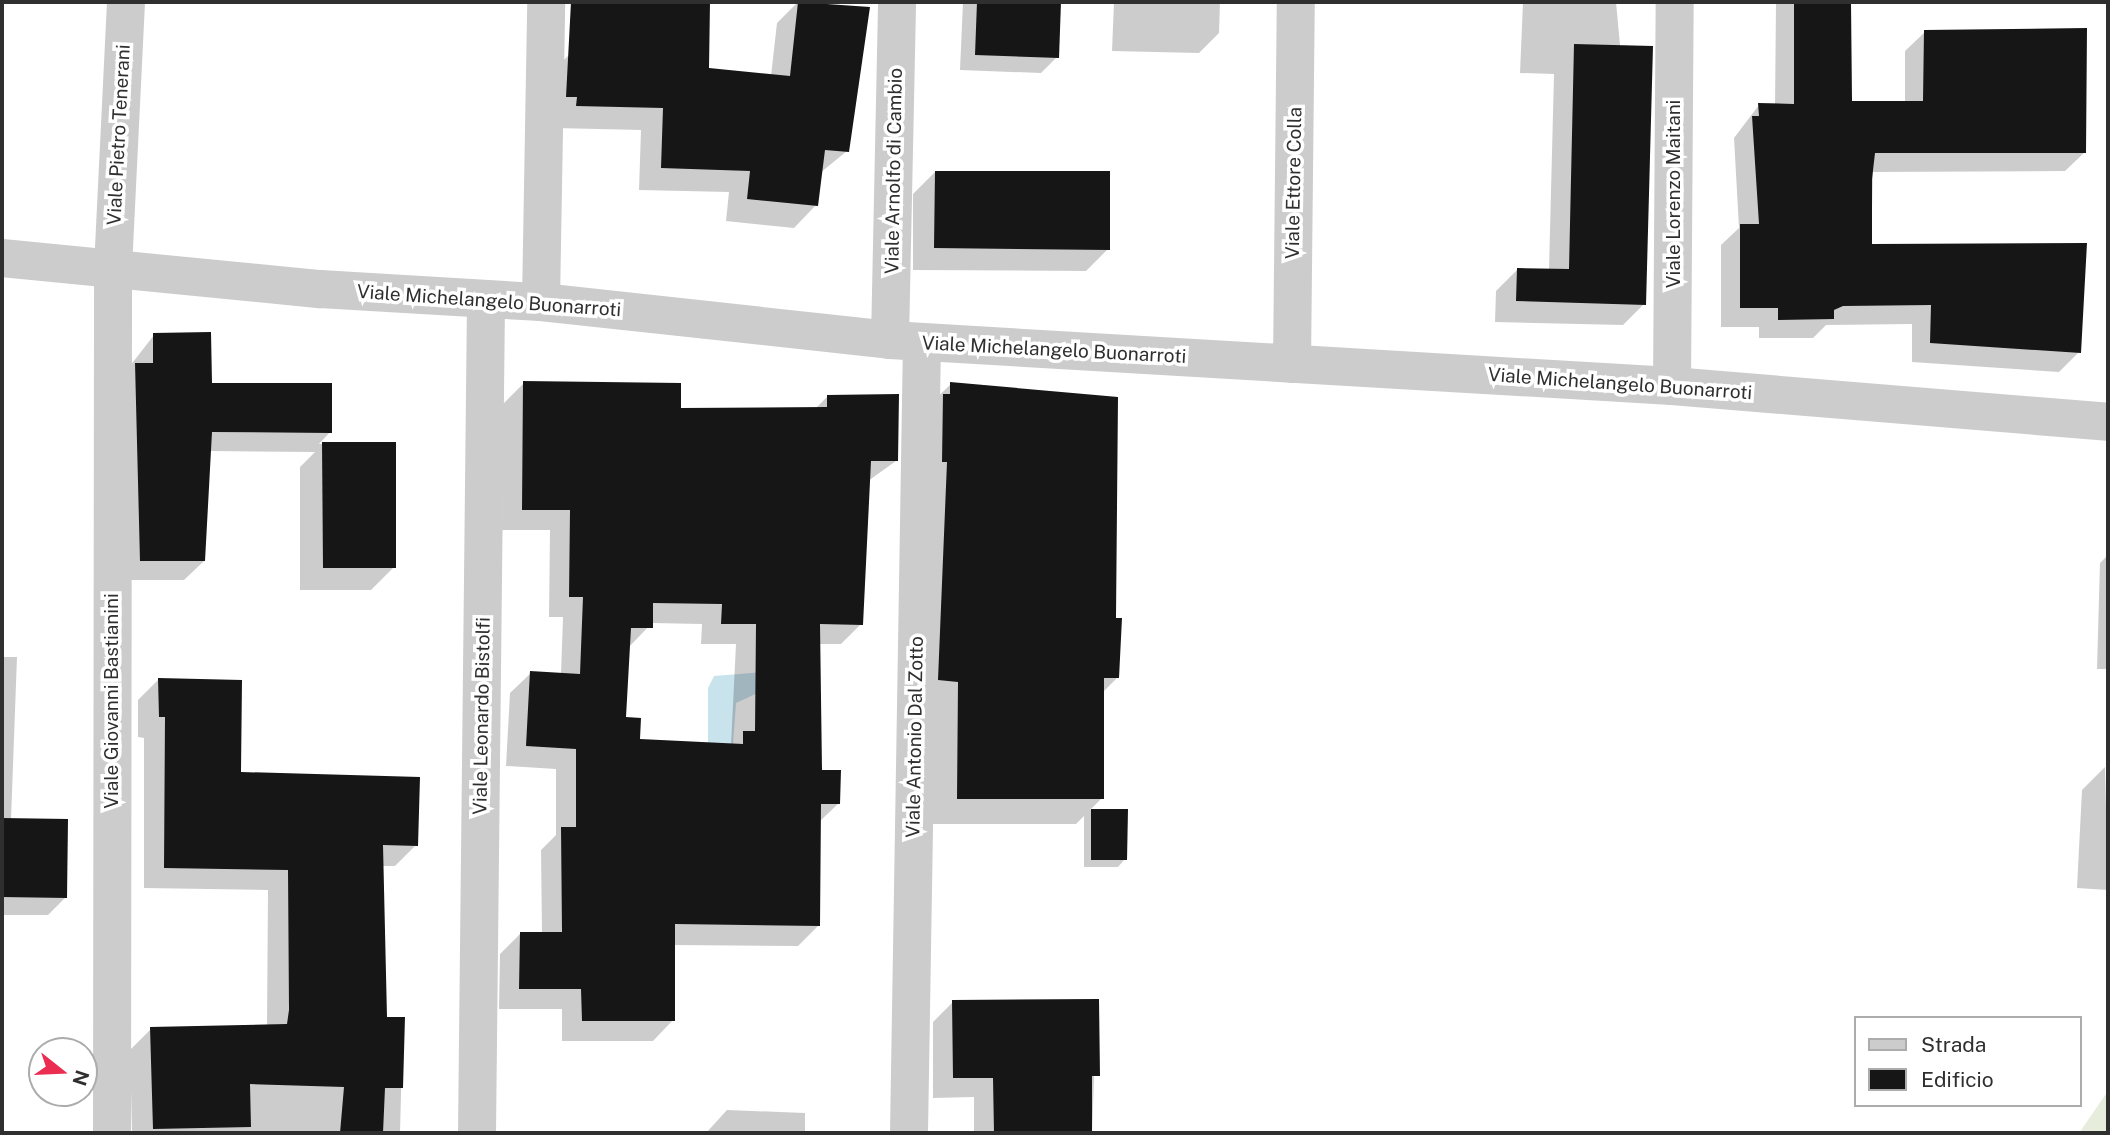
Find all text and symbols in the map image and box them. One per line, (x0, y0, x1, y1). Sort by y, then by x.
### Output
street label: Viale Pietro Tenerani (103, 44, 135, 226)
street label: Viale Arnolfo di Cambio (881, 67, 907, 275)
street label: Viale Lorenzo Maitani (1663, 100, 1685, 288)
street label: Viale Ettore Colla (1281, 107, 1307, 259)
street label: Viale Michelangelo Buonarroti (356, 280, 622, 322)
street label: Viale Michelangelo Buonarroti (921, 332, 1187, 368)
street label: Viale Michelangelo Buonarroti (1487, 363, 1753, 405)
street label: Viale Giovanni Bastianini (101, 593, 123, 809)
street label: Viale Leonardo Bistolfi (469, 617, 495, 815)
street label: Viale Antonio Dal Zotto (902, 636, 928, 838)
legend (1854, 1016, 2082, 1107)
text: Strada (1921, 1032, 1986, 1057)
north arrow (28, 1037, 98, 1107)
text: N (68, 1067, 94, 1088)
text: Edificio (1921, 1067, 1994, 1092)

